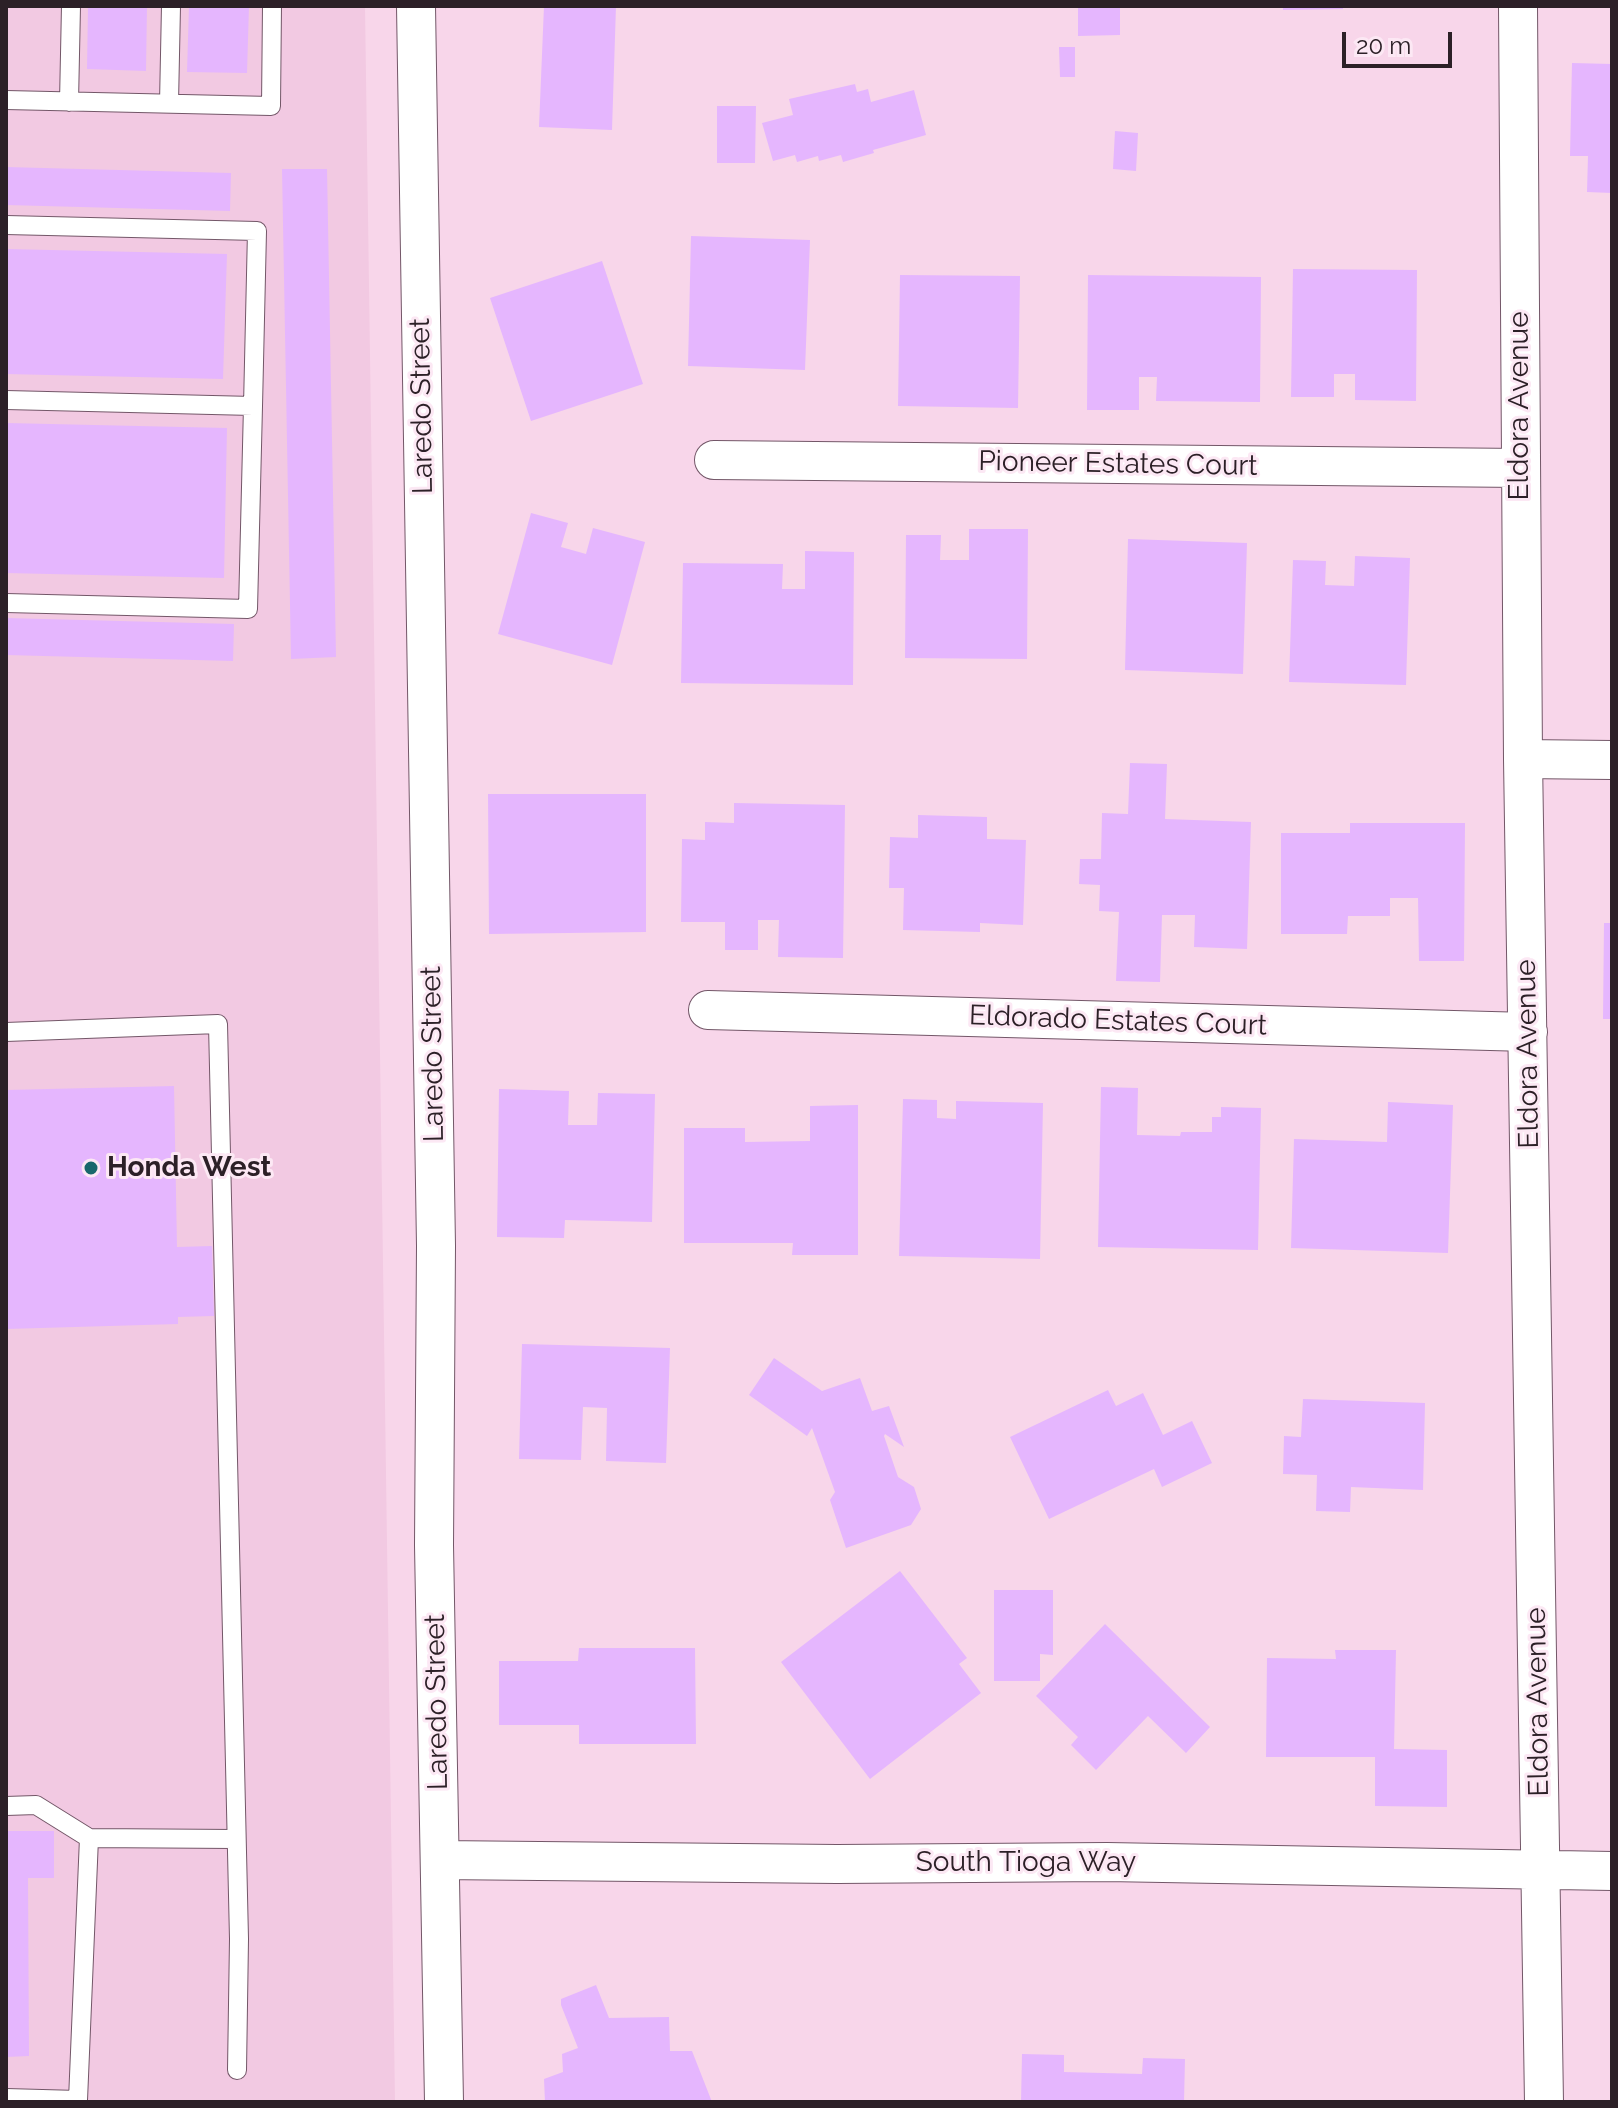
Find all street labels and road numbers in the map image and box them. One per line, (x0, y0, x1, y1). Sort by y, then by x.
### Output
street label: Eldora Avenue (1503, 311, 1537, 501)
street label: Laredo Street (404, 318, 440, 494)
street label: Pioneer Estates Court (978, 445, 1258, 483)
street label: Eldora Avenue (1510, 959, 1546, 1149)
street label: Laredo Street (415, 966, 451, 1142)
street label: Eldorado Estates Court (969, 999, 1267, 1043)
street label: Eldora Avenue (1520, 1607, 1556, 1797)
street label: Laredo Street (419, 1614, 455, 1790)
street label: South Tioga Way (916, 1846, 1136, 1880)

